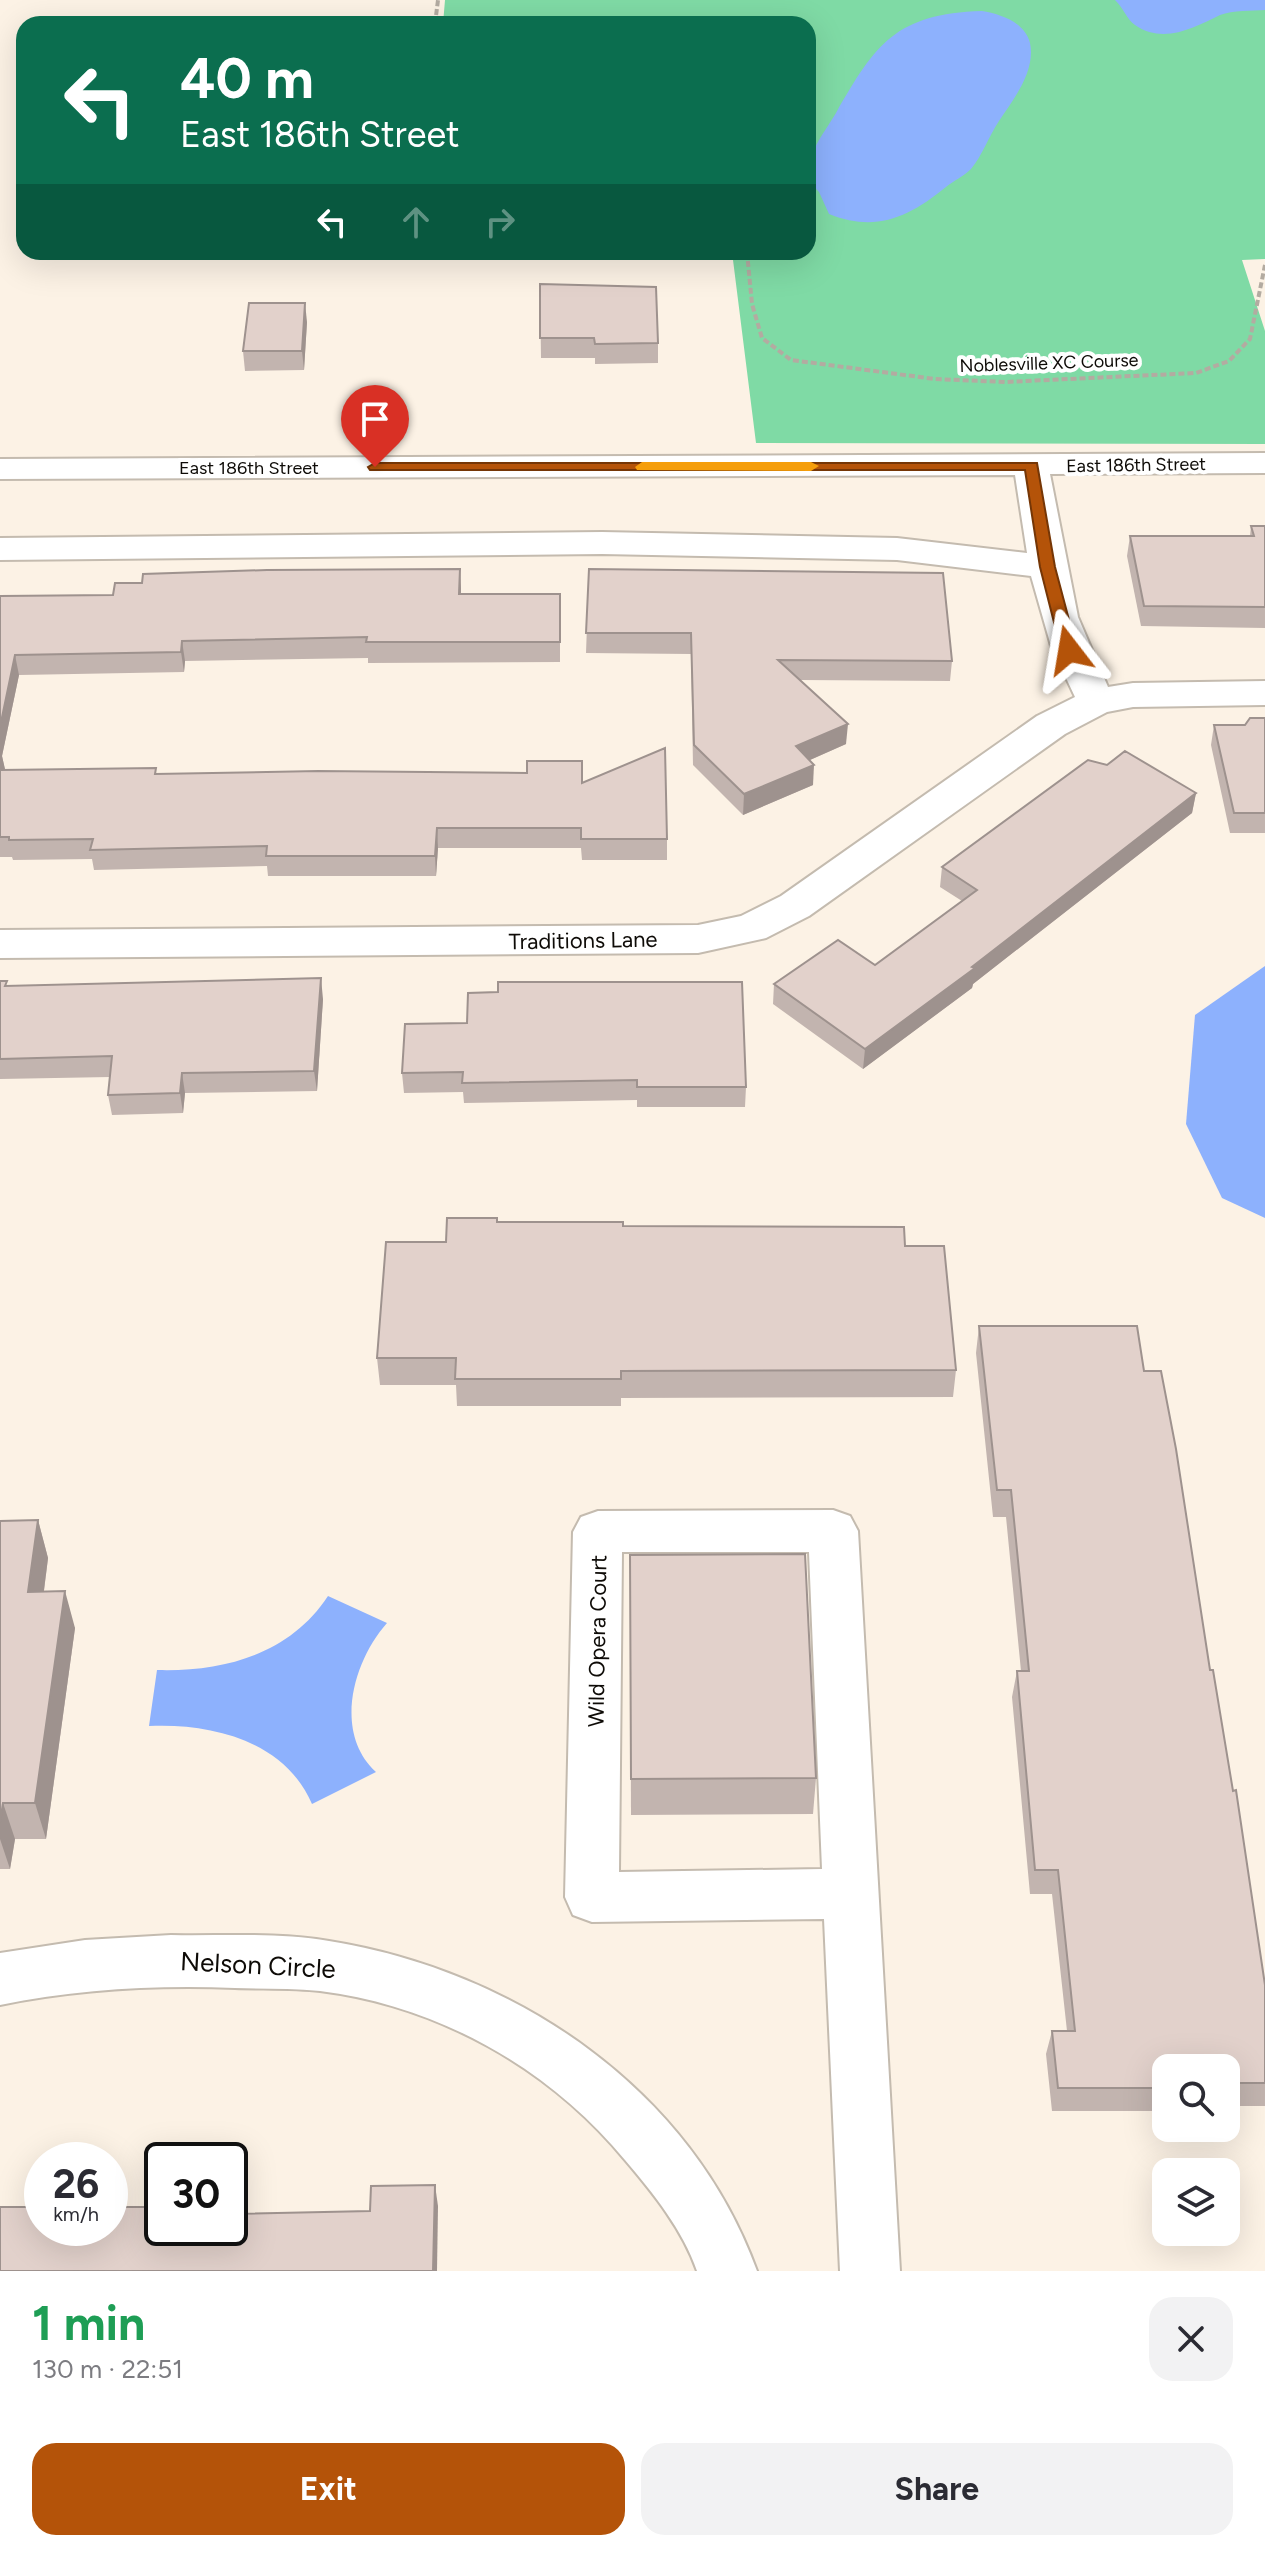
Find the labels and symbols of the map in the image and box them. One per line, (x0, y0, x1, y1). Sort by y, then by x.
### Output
street label: Noblesville XC Course (959, 349, 1139, 377)
pin (341, 385, 409, 467)
street label: East 186th Street (1066, 453, 1206, 477)
street label: East 186th Street (179, 457, 319, 479)
position arrow (1027, 608, 1111, 692)
street label: Traditions Lane (508, 926, 658, 955)
street label: Wild Opera Court (582, 1555, 613, 1727)
street label: Nelson Circle (179, 1945, 337, 1985)
speed limit sign: 30 (144, 2142, 248, 2246)

